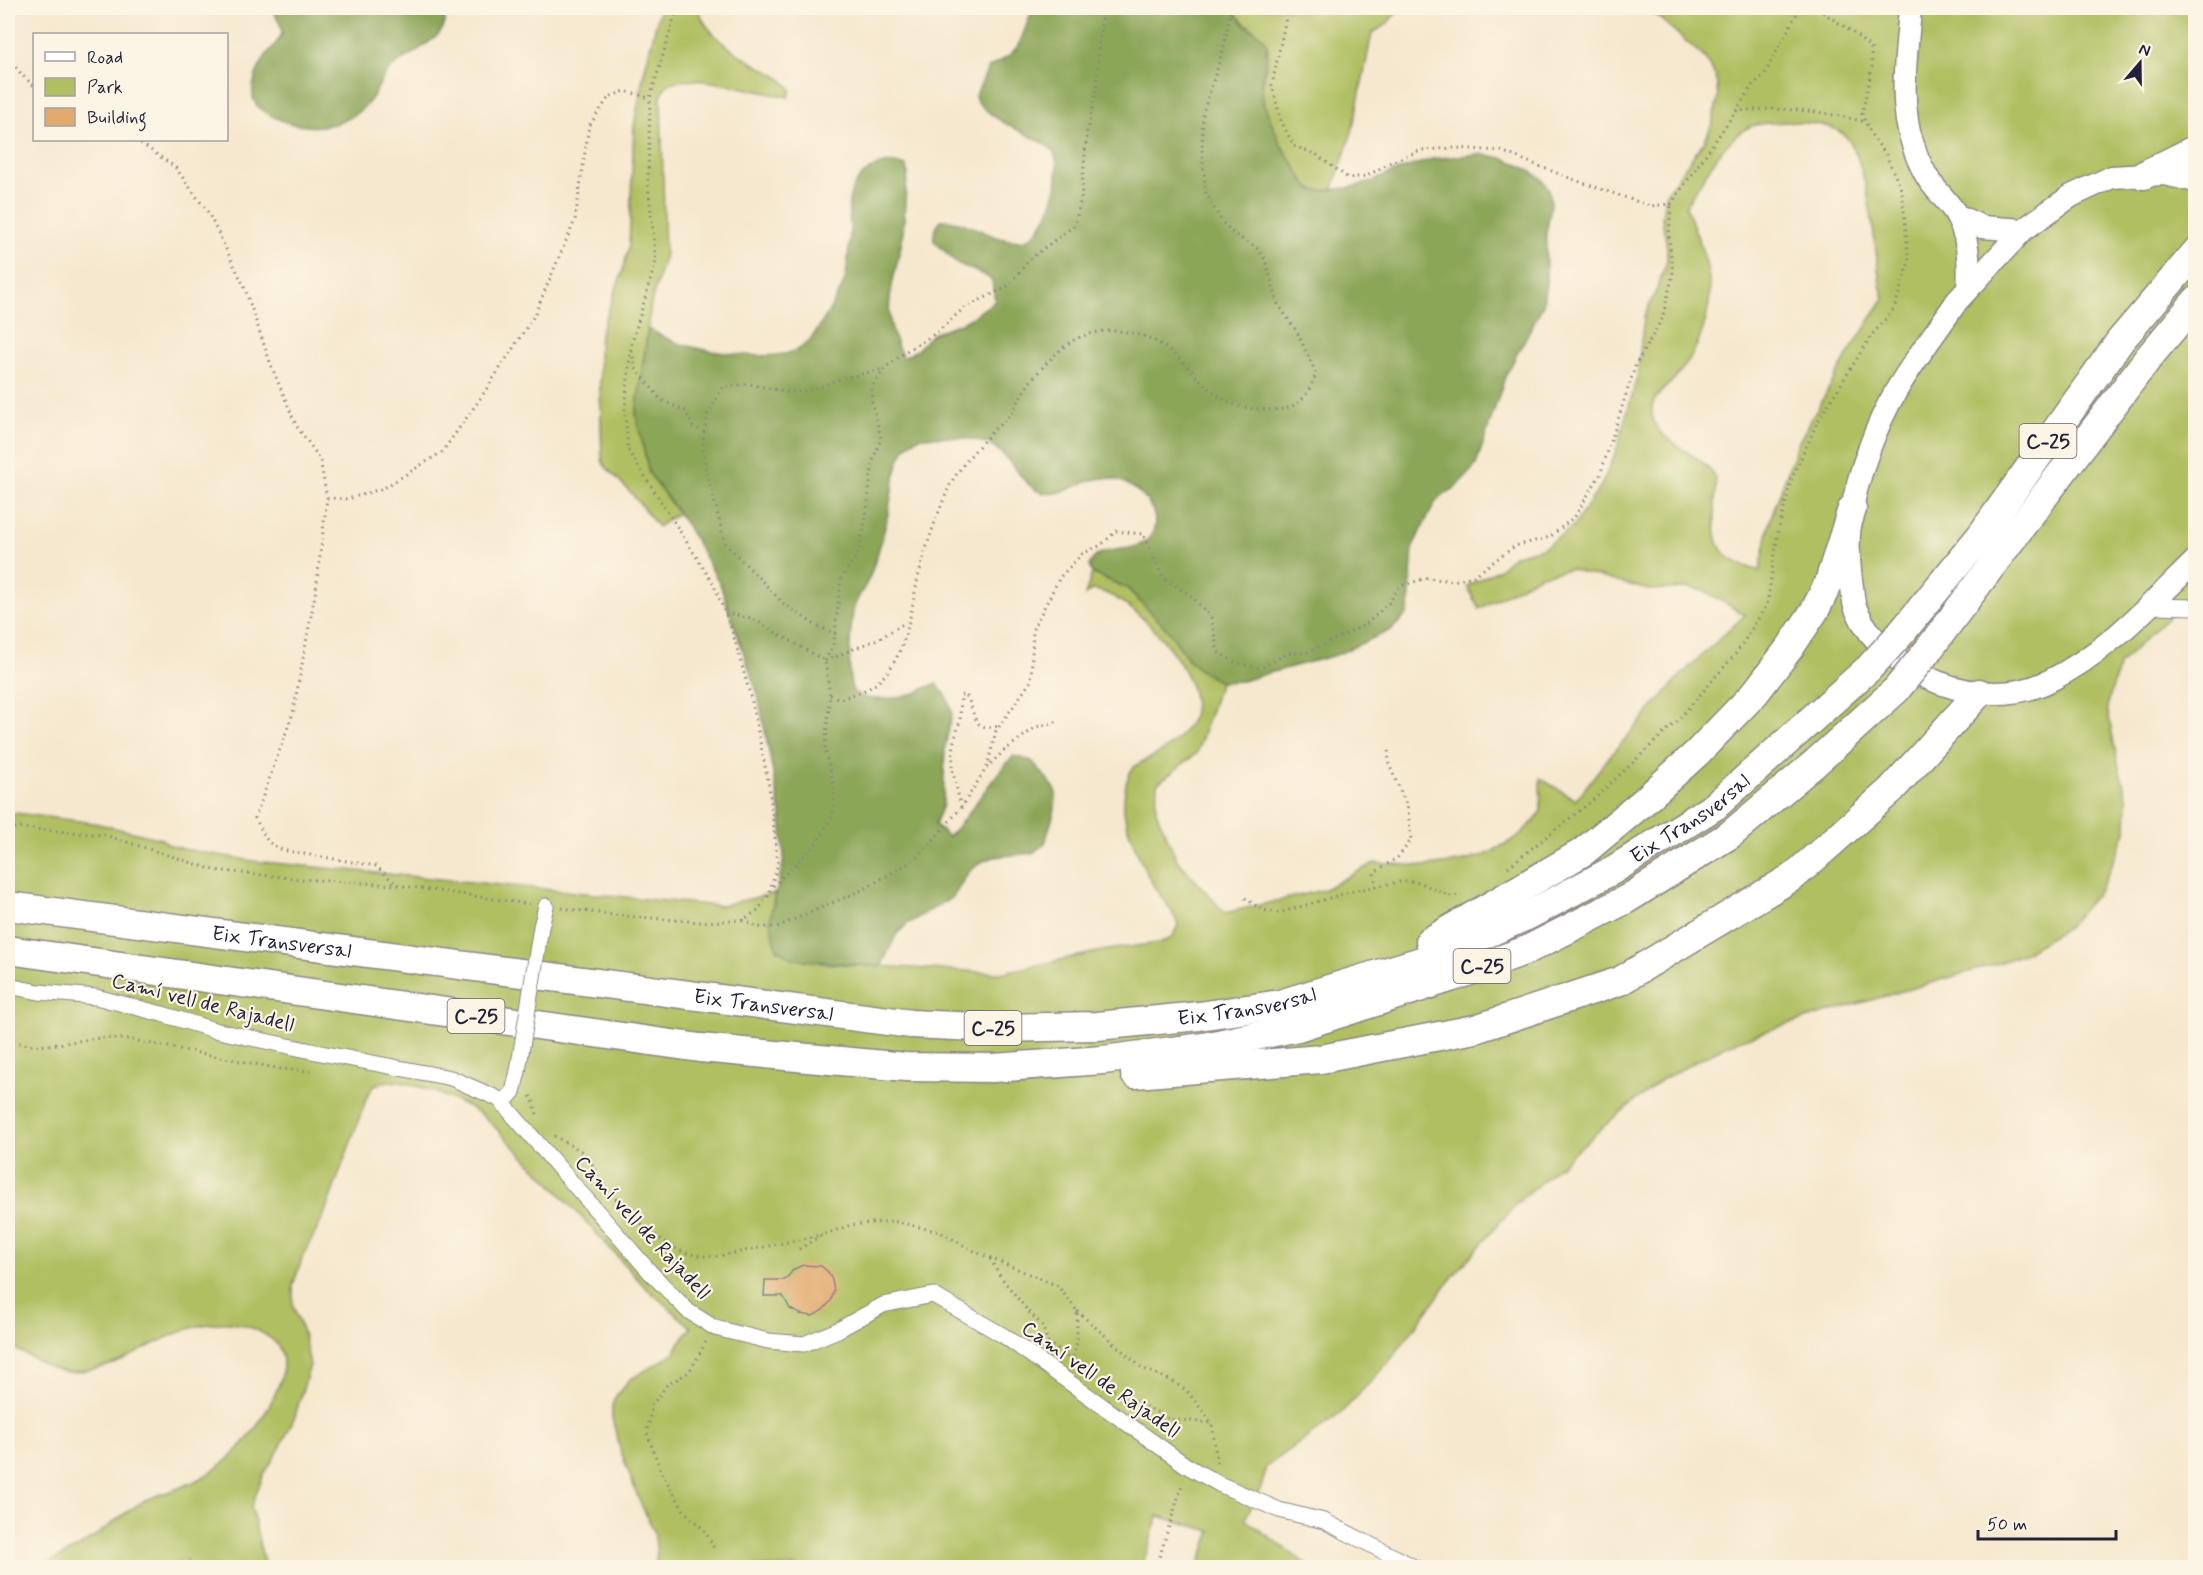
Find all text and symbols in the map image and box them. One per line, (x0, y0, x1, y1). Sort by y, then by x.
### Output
legend (33, 33, 228, 141)
north arrow (2110, 33, 2170, 93)
text: N (2136, 39, 2153, 62)
text: Road (87, 46, 123, 70)
text: Park (87, 76, 123, 100)
text: Building (87, 106, 147, 132)
road number: C-25 (2020, 424, 2076, 458)
street label: Eix Transversal (1625, 768, 1757, 871)
street label: Eix Transversal (210, 920, 353, 966)
road number: C-25 (1454, 949, 1510, 983)
street label: Camí vell de Rajadell (108, 967, 297, 1039)
street label: Eix Transversal (1176, 981, 1320, 1033)
street label: Eix Transversal (692, 983, 835, 1029)
road number: C-25 (448, 999, 504, 1033)
road number: C-25 (964, 1011, 1022, 1045)
street label: Camí vell de Rajadell (568, 1150, 716, 1306)
street label: Camí vell de Rajadell (1016, 1315, 1185, 1445)
scale bar (1978, 1503, 2116, 1541)
text: 50 m (1987, 1513, 2027, 1537)

